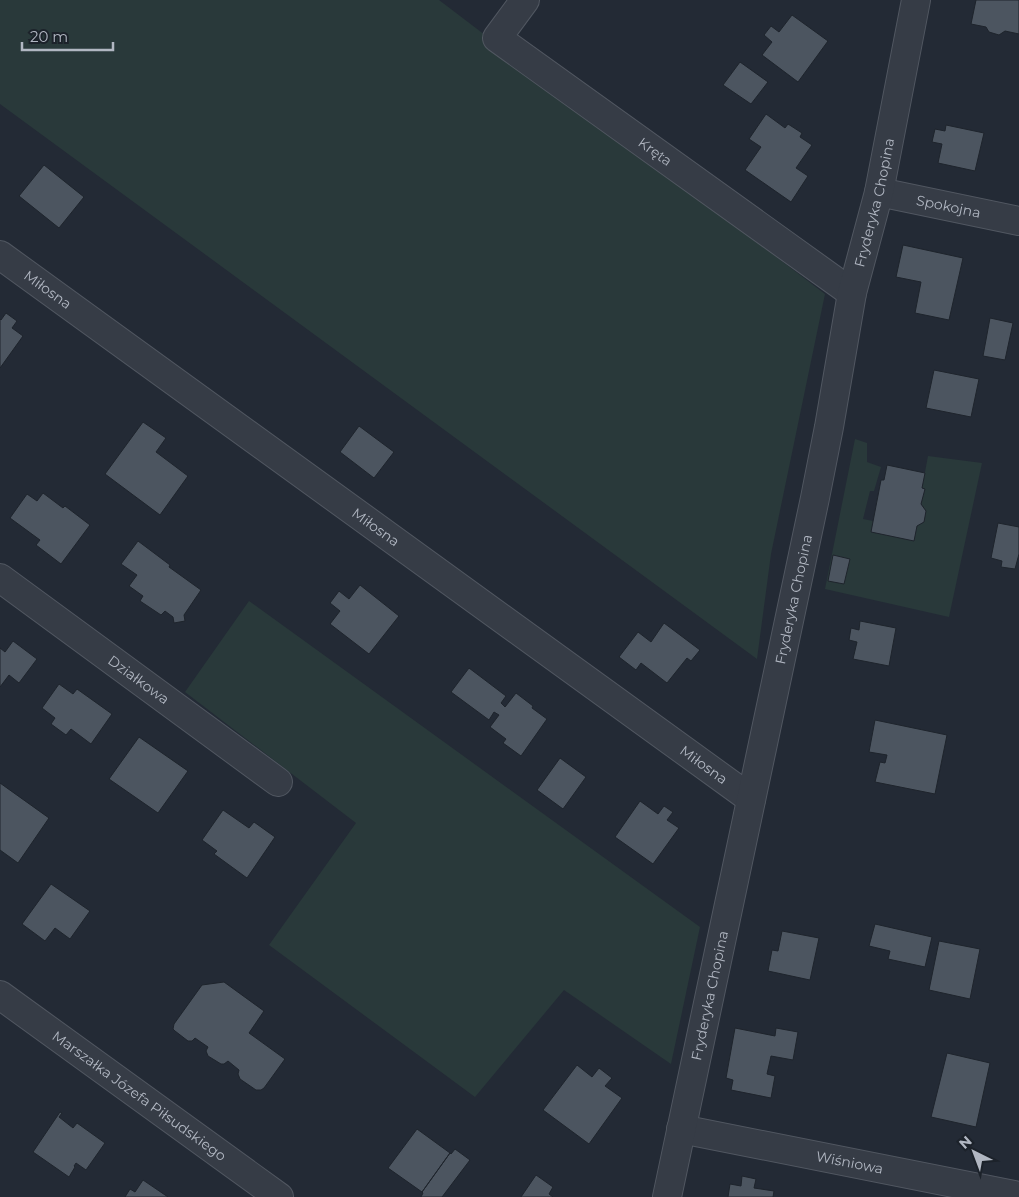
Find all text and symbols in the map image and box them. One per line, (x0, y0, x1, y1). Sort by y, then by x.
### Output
scale bar (22, 20, 114, 52)
text: 20 m (30, 27, 68, 46)
street label: Kręta (635, 133, 676, 170)
street label: Fryderyka Chopina (850, 137, 898, 269)
street label: Spokojna (915, 191, 982, 222)
street label: Miłosna (20, 266, 75, 313)
street label: Miłosna (348, 504, 403, 550)
street label: Fryderyka Chopina (771, 533, 816, 666)
street label: Działkowa (104, 651, 173, 708)
street label: Miłosna (676, 742, 731, 788)
street label: Fryderyka Chopina (687, 929, 732, 1062)
street label: Marszałka Józefa Piłsudskiego (49, 1027, 230, 1165)
north arrow (949, 1127, 999, 1177)
text: N (955, 1132, 976, 1153)
street label: Wiśniowa (815, 1147, 885, 1178)

